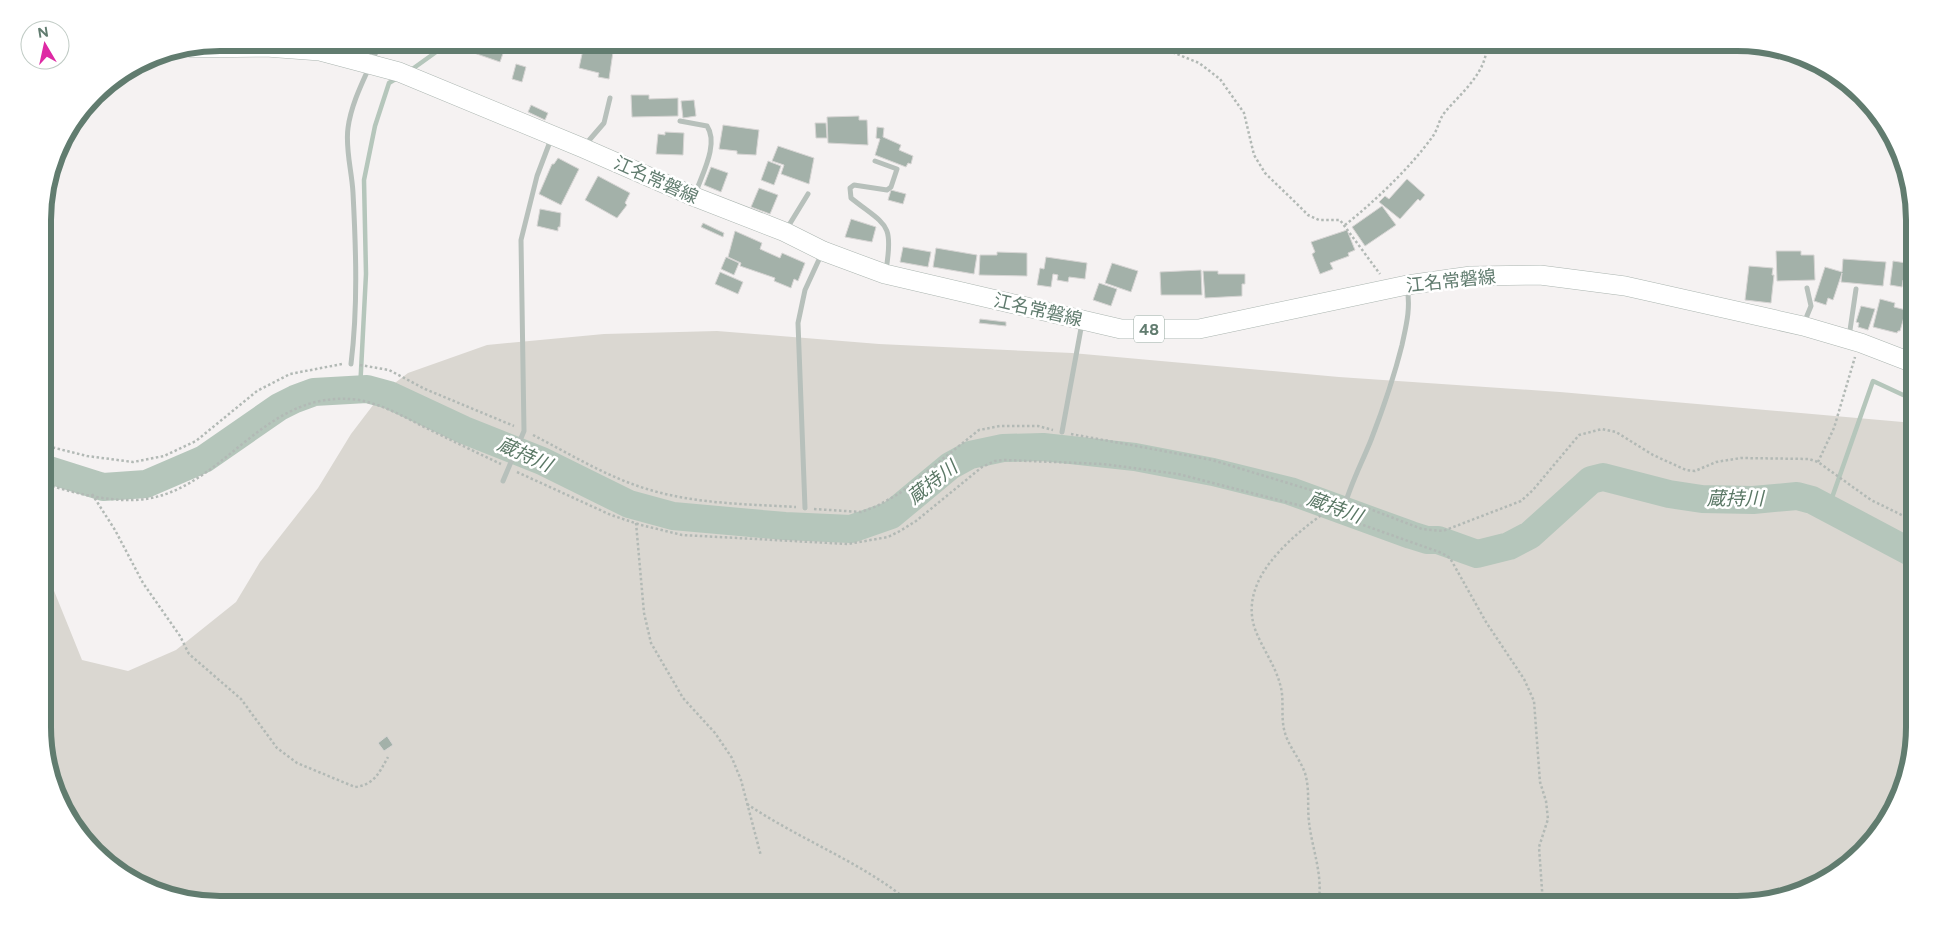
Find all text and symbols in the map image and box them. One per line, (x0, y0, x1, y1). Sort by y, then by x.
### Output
north arrow (20, 20, 70, 70)
text: N (36, 23, 50, 42)
street label: 江名常磐線 (610, 152, 702, 208)
street label: 江名常磐線 (1405, 265, 1497, 297)
street label: 江名常磐線 (992, 289, 1084, 331)
road number: 48 (1134, 316, 1164, 342)
water label: 蔵持川 (494, 432, 557, 477)
water label: 蔵持川 (903, 455, 963, 509)
water label: 蔵持川 (1304, 487, 1367, 529)
water label: 蔵持川 (1706, 487, 1765, 510)

